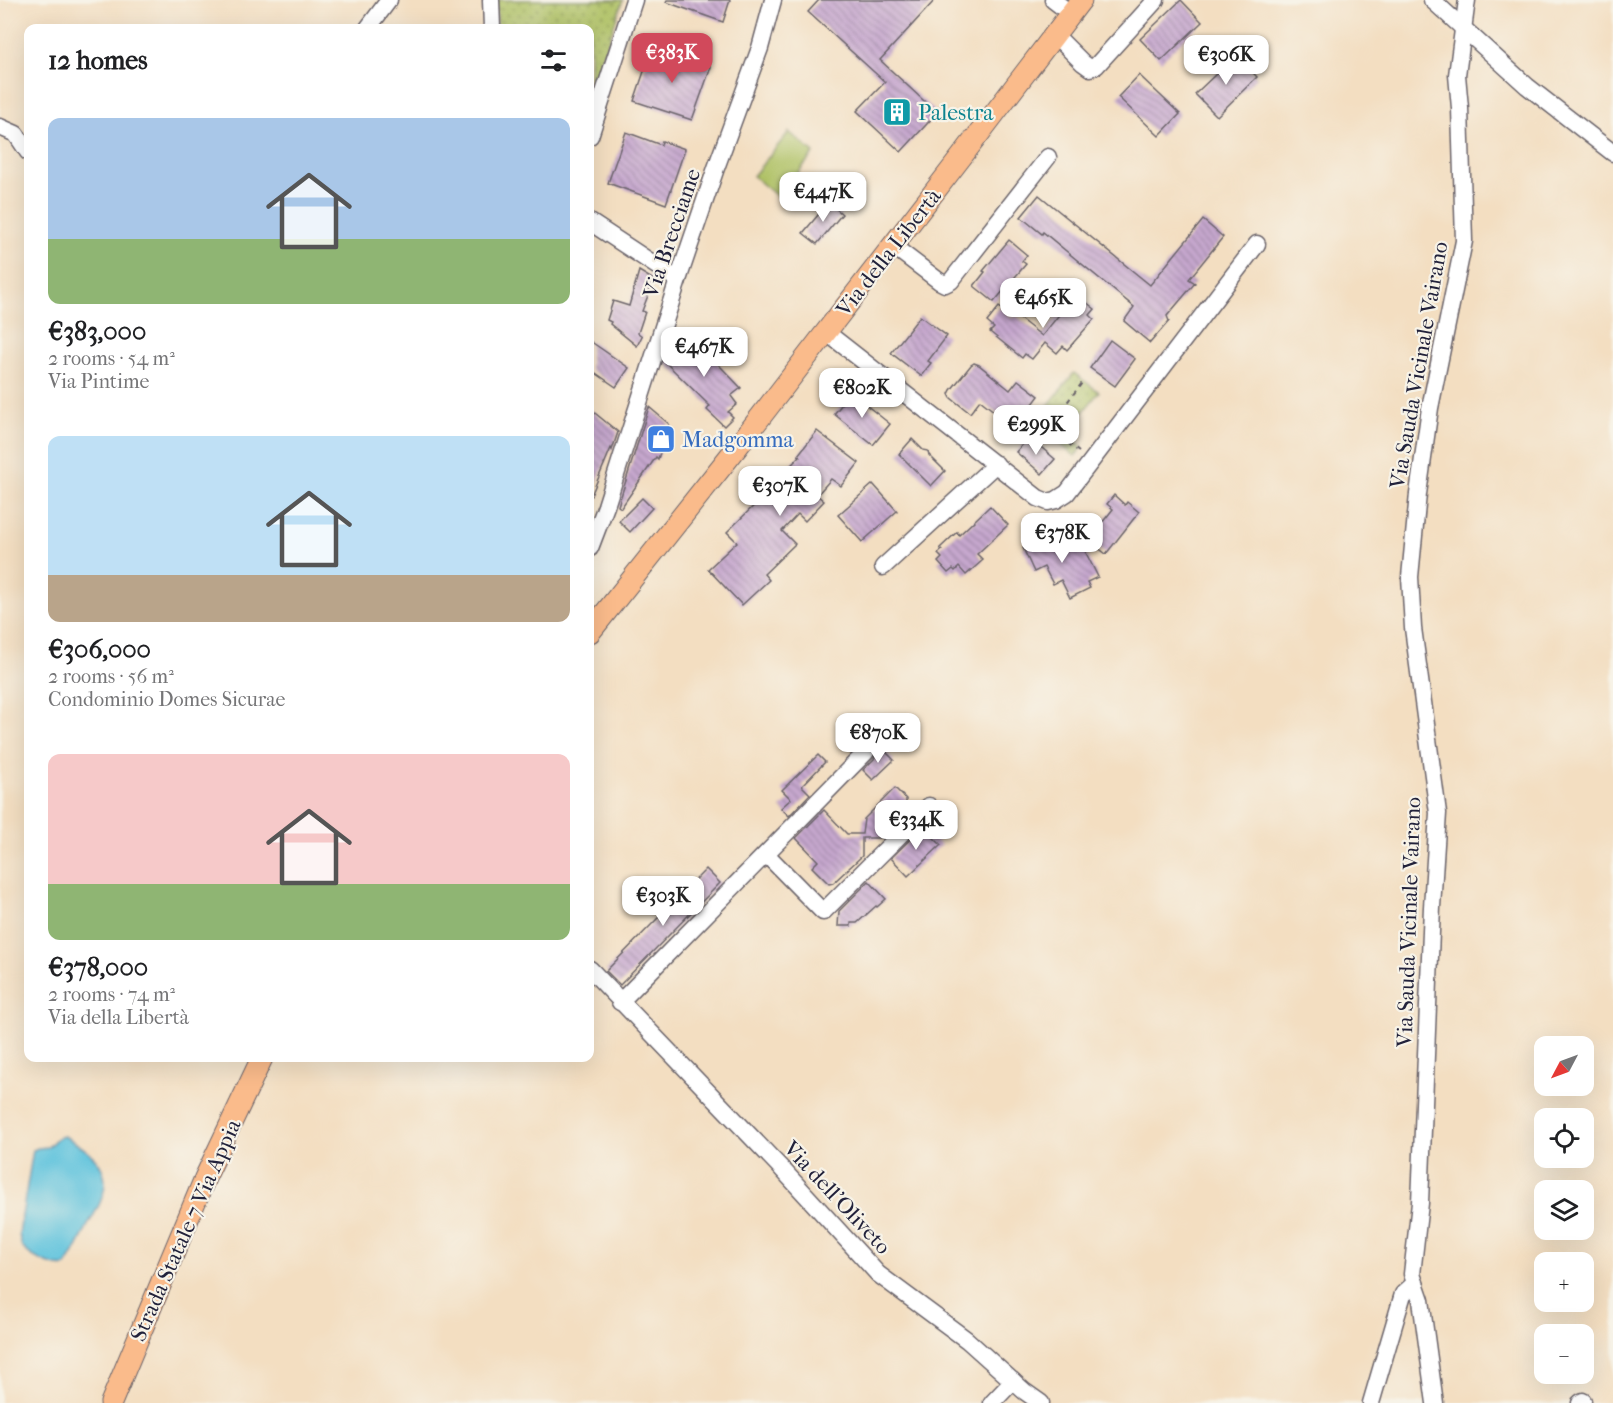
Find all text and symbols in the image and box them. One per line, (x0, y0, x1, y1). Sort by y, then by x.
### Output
pin: €383K (630, 33, 714, 84)
pin: €306K (1184, 35, 1268, 86)
text: €383K (646, 41, 698, 64)
text: €306K (1198, 43, 1254, 66)
icon: filters (537, 44, 570, 77)
text: 12 homes (48, 45, 148, 76)
building icon: Palestra (881, 96, 913, 128)
place label: Palestra (918, 100, 994, 126)
icon: home (255, 157, 363, 265)
street label: Via Brecciame (637, 165, 706, 302)
pin: €447K (781, 172, 865, 223)
text: €447K (793, 180, 853, 203)
street label: Via della Libertà (830, 183, 947, 322)
street label: Via Sauda Vicinale Vairano (1384, 240, 1454, 492)
pin: €465K (1001, 278, 1085, 329)
text: €465K (1014, 286, 1072, 309)
text: €383,000 (48, 316, 146, 347)
pin: €467K (662, 327, 746, 378)
text: €467K (675, 335, 733, 358)
text: 2 rooms · 54 m² (48, 347, 175, 370)
pin: €802K (820, 368, 904, 419)
text: Via Pintime (48, 370, 149, 393)
text: €802K (833, 376, 891, 399)
pin: €299K (994, 405, 1078, 456)
text: €299K (1007, 413, 1065, 436)
shop icon: Madgomma (645, 423, 677, 455)
place label: Madgomma (682, 427, 795, 453)
pin: €307K (738, 466, 822, 517)
text: €307K (752, 474, 808, 497)
icon: home (255, 475, 363, 583)
pin: €378K (1020, 513, 1104, 564)
text: €378K (1035, 521, 1089, 544)
text: €306,000 (48, 634, 151, 665)
text: 2 rooms · 56 m² (48, 665, 174, 688)
text: Condominio Domes Sicurae (48, 688, 286, 711)
pin: €870K (836, 713, 920, 764)
text: €870K (849, 721, 907, 744)
icon: home (255, 793, 363, 901)
street label: Via Sauda Vicinale Vairano (1392, 796, 1426, 1049)
pin: €334K (874, 800, 958, 851)
text: €334K (889, 808, 943, 831)
pin: €303K (621, 876, 705, 927)
text: €303K (636, 884, 690, 907)
text: €378,000 (48, 952, 148, 983)
text: 2 rooms · 74 m² (48, 983, 175, 1006)
text: Via della Libertà (48, 1006, 189, 1029)
north arrow (1534, 1036, 1594, 1096)
map controls (1534, 1036, 1594, 1384)
button: locate (1534, 1108, 1594, 1168)
street label: Strada Statale 7 Via Appia (125, 1115, 247, 1345)
street label: Via dell'Oliveto (777, 1135, 896, 1260)
button: layers (1534, 1180, 1594, 1240)
button: + (1534, 1252, 1594, 1312)
button: − (1534, 1324, 1594, 1384)

